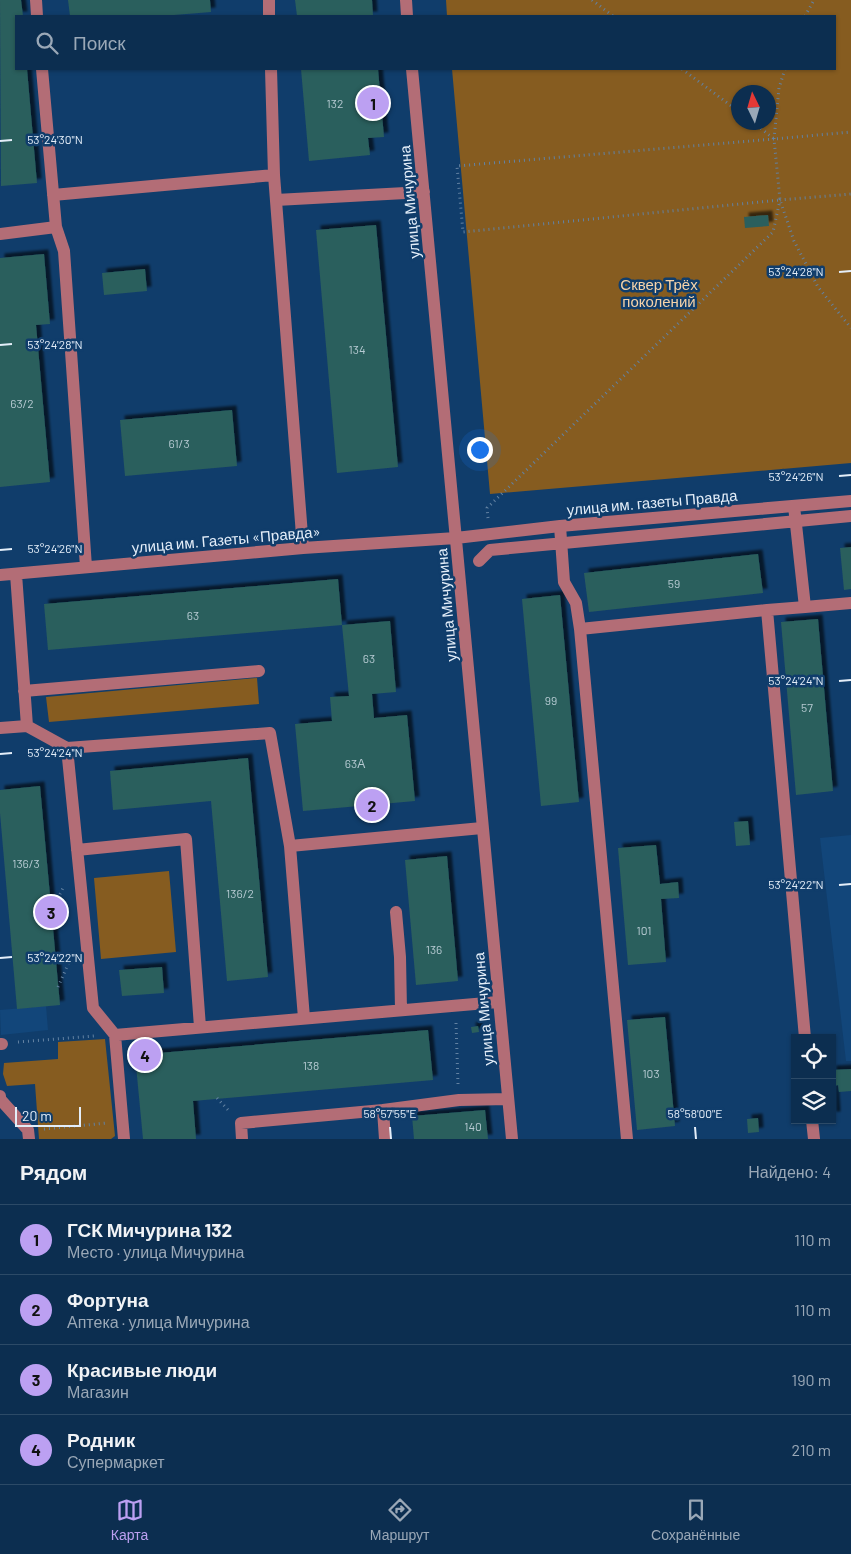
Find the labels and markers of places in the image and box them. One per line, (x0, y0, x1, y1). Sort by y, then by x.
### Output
pin: 1 (357, 84, 389, 122)
pin: 2 (356, 786, 388, 824)
pin: 3 (35, 893, 67, 931)
pin: 4 (129, 1036, 161, 1074)

